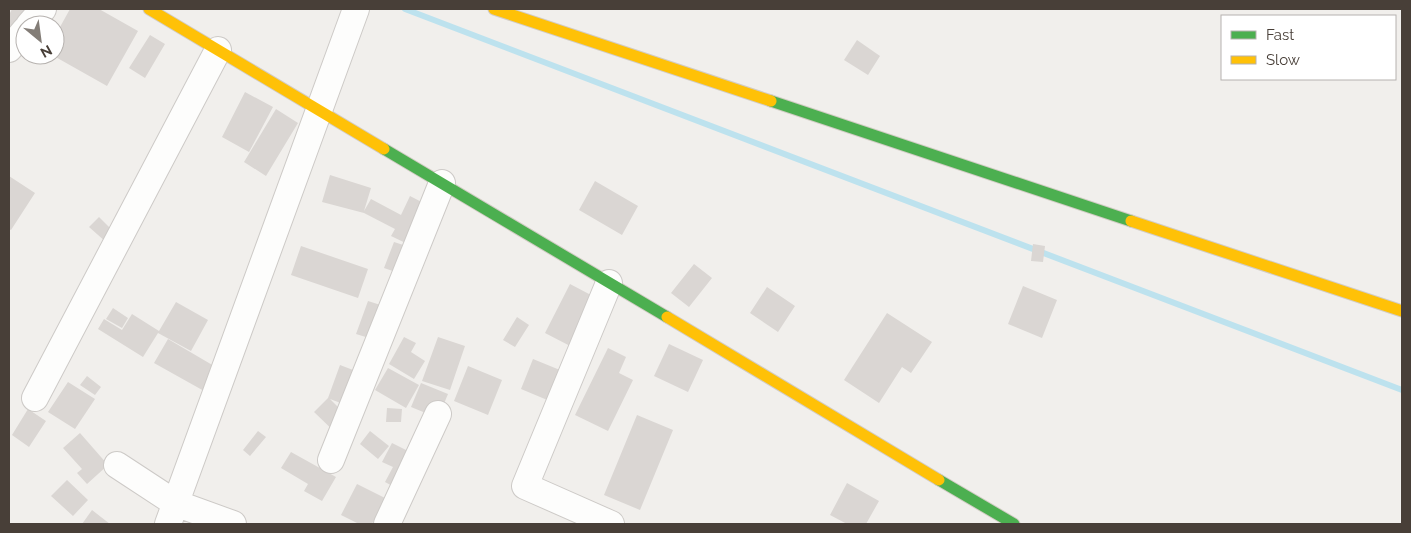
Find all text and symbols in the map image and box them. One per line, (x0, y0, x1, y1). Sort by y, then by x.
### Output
north arrow (15, 15, 65, 65)
legend (1221, 15, 1396, 80)
text: Fast (1266, 26, 1294, 44)
text: N (38, 42, 55, 61)
text: Slow (1266, 51, 1300, 69)

